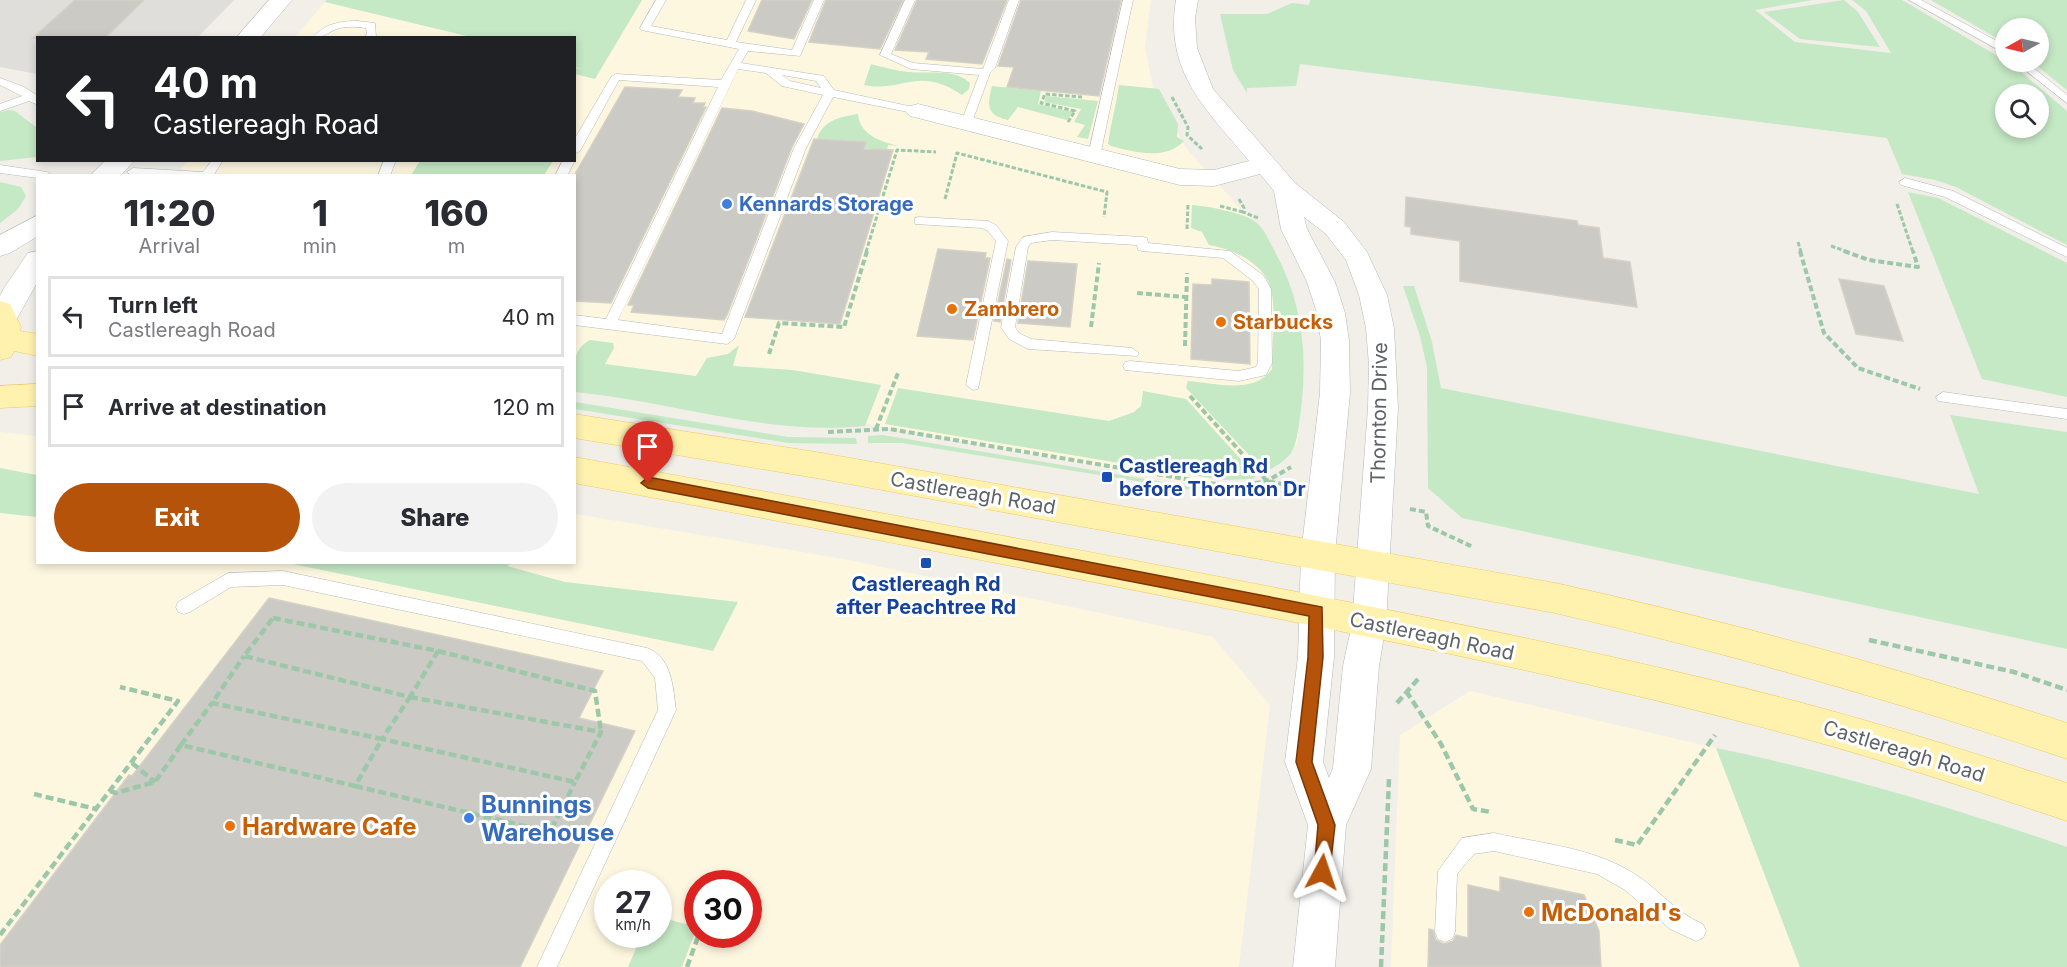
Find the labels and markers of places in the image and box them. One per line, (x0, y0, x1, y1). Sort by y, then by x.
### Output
place label: Kennards Storage (739, 192, 914, 216)
marker: Kennards Storage (720, 197, 734, 211)
place label: Zambrero (964, 297, 1059, 321)
marker: Zambrero (945, 302, 959, 316)
place label: Starbucks (1233, 310, 1333, 334)
marker: Starbucks (1214, 315, 1228, 329)
pin (622, 421, 673, 483)
place label: Castlereagh Rd before Thornton Dr (1119, 454, 1306, 501)
marker: Castlereagh Rd before Thornton Dr (1100, 470, 1114, 484)
marker: Castlereagh Rd after Peachtree Rd (919, 556, 933, 570)
place label: Castlereagh Rd after Peachtree Rd (836, 572, 1016, 619)
place label: Bunnings Warehouse (481, 790, 614, 847)
marker: Bunnings Warehouse (462, 811, 476, 825)
place label: Hardware Cafe (242, 812, 417, 841)
marker: Hardware Cafe (223, 819, 237, 833)
place label: McDonald's (1541, 898, 1681, 927)
marker: McDonald's (1522, 905, 1536, 919)

